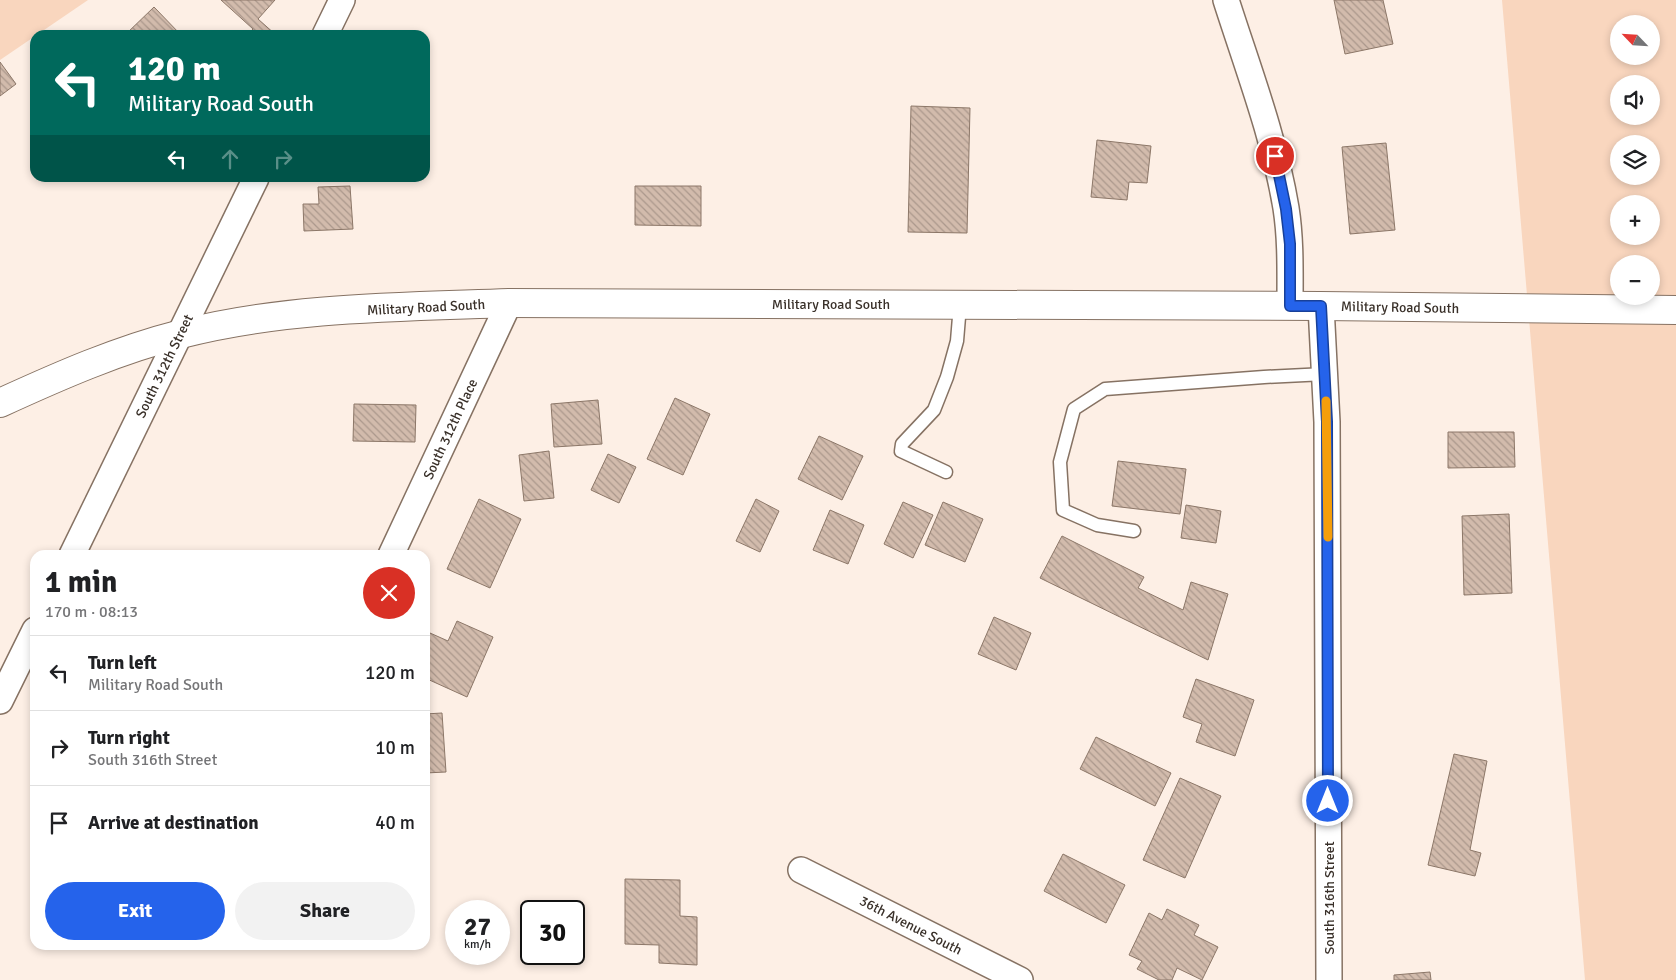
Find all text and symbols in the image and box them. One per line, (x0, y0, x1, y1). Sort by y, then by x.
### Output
north arrow (1610, 15, 1660, 65)
map controls (1610, 15, 1660, 305)
text: 120 m (128, 47, 221, 90)
icon: left (45, 50, 110, 115)
button: sound (1610, 75, 1660, 125)
text: Military Road South (128, 90, 314, 117)
pin (1254, 135, 1296, 177)
button: layers (1610, 135, 1660, 185)
icon: arrive (1261, 142, 1289, 170)
icon: left (163, 145, 191, 173)
icon: ahead (216, 145, 244, 173)
icon: right (269, 145, 297, 173)
button: + (1610, 195, 1660, 245)
button: − (1610, 255, 1660, 305)
street label: Military Road South (367, 296, 486, 319)
street label: Military Road South (772, 296, 890, 313)
street label: Military Road South (1341, 298, 1459, 317)
street label: South 312th Street (132, 312, 197, 421)
street label: South 312th Place (420, 376, 481, 482)
text: 1 min (45, 564, 117, 601)
button: close (363, 567, 415, 619)
text: 170 m · 08:13 (45, 602, 138, 622)
text: Turn left (88, 651, 157, 675)
icon: left (45, 659, 73, 687)
text: 120 m (365, 661, 415, 685)
text: Military Road South (88, 675, 223, 695)
text: Turn right (88, 726, 170, 750)
icon: right (45, 734, 73, 762)
text: 10 m (375, 736, 415, 760)
text: South 316th Street (88, 750, 217, 770)
position arrow (1301, 774, 1353, 826)
icon: arrive (45, 809, 73, 837)
text: Arrive at destination (88, 811, 259, 835)
text: 40 m (375, 811, 415, 835)
street label: South 316th Street (1321, 841, 1338, 955)
button: Exit (45, 882, 225, 940)
button: Share (235, 882, 415, 940)
street label: 36th Avenue South (857, 892, 965, 959)
speed limit sign: 30 (520, 900, 585, 965)
text: 27 (464, 911, 491, 942)
text: km/h (464, 937, 491, 952)

